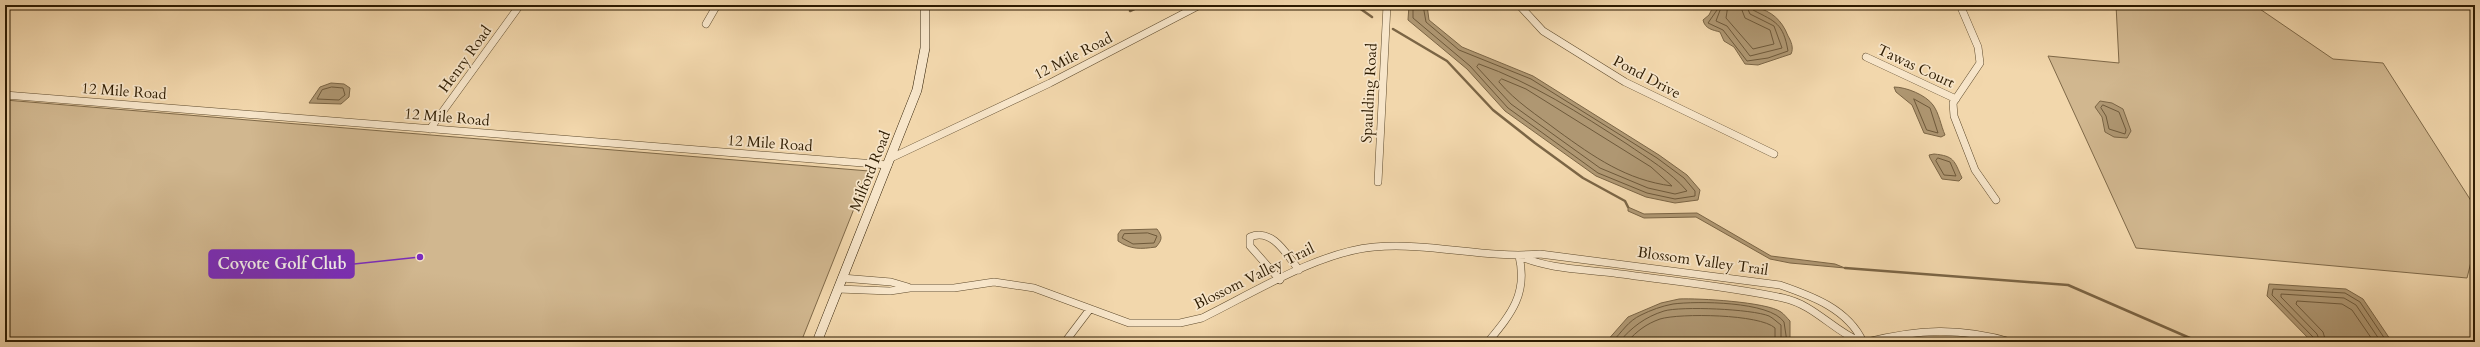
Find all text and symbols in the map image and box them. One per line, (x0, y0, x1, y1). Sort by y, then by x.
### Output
street label: Henry Road (434, 21, 496, 97)
street label: 12 Mile Road (1030, 28, 1116, 84)
street label: Tawas Court (1874, 39, 1958, 93)
street label: Spaulding Road (1356, 42, 1382, 144)
street label: Pond Drive (1610, 51, 1684, 103)
street label: 12 Mile Road (81, 78, 167, 104)
street label: 12 Mile Road (404, 103, 490, 131)
street label: Milford Road (845, 128, 895, 214)
street label: 12 Mile Road (727, 130, 813, 156)
street label: Blossom Valley Trail (1190, 238, 1318, 314)
street label: Blossom Valley Trail (1636, 242, 1770, 280)
callout: Coyote Golf Club (209, 250, 354, 278)
text: Coyote Golf Club (217, 253, 347, 275)

